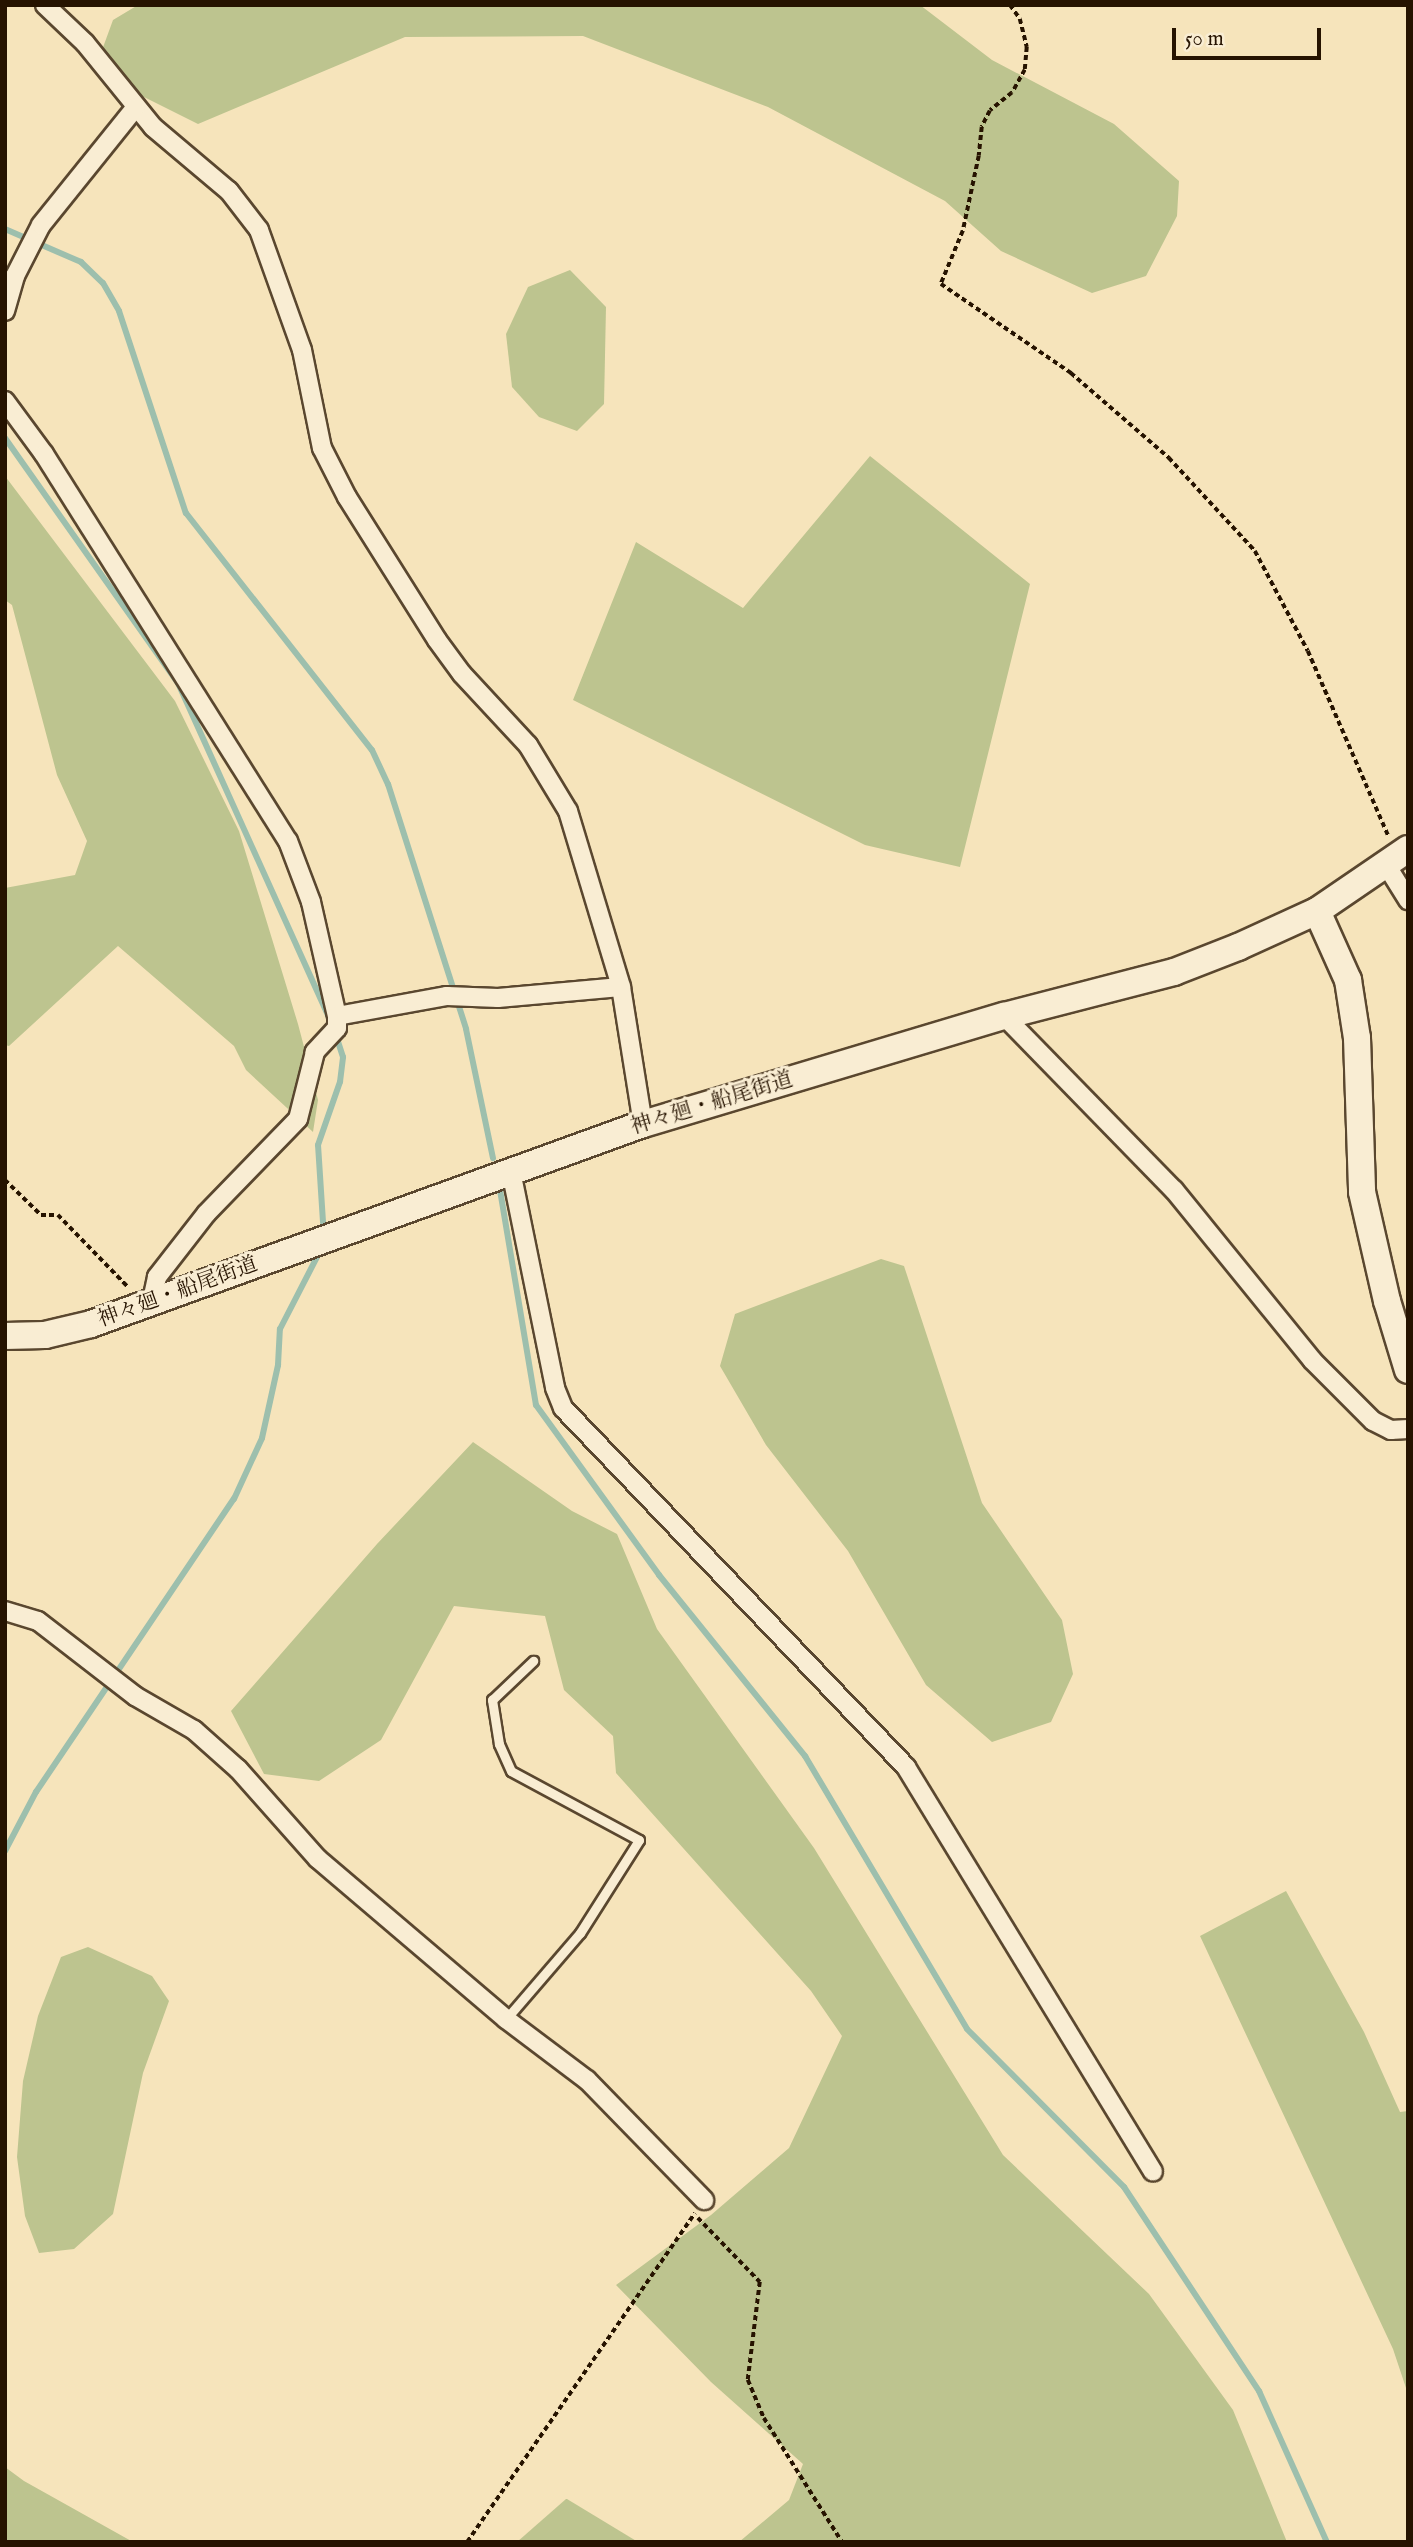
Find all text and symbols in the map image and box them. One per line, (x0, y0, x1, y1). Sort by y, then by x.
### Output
scale bar (1175, 14, 1324, 58)
text: 50 m (1185, 26, 1224, 53)
street label: 神々廻・船尾街道 (628, 1067, 796, 1141)
street label: 神々廻・船尾街道 (95, 1252, 261, 1334)

